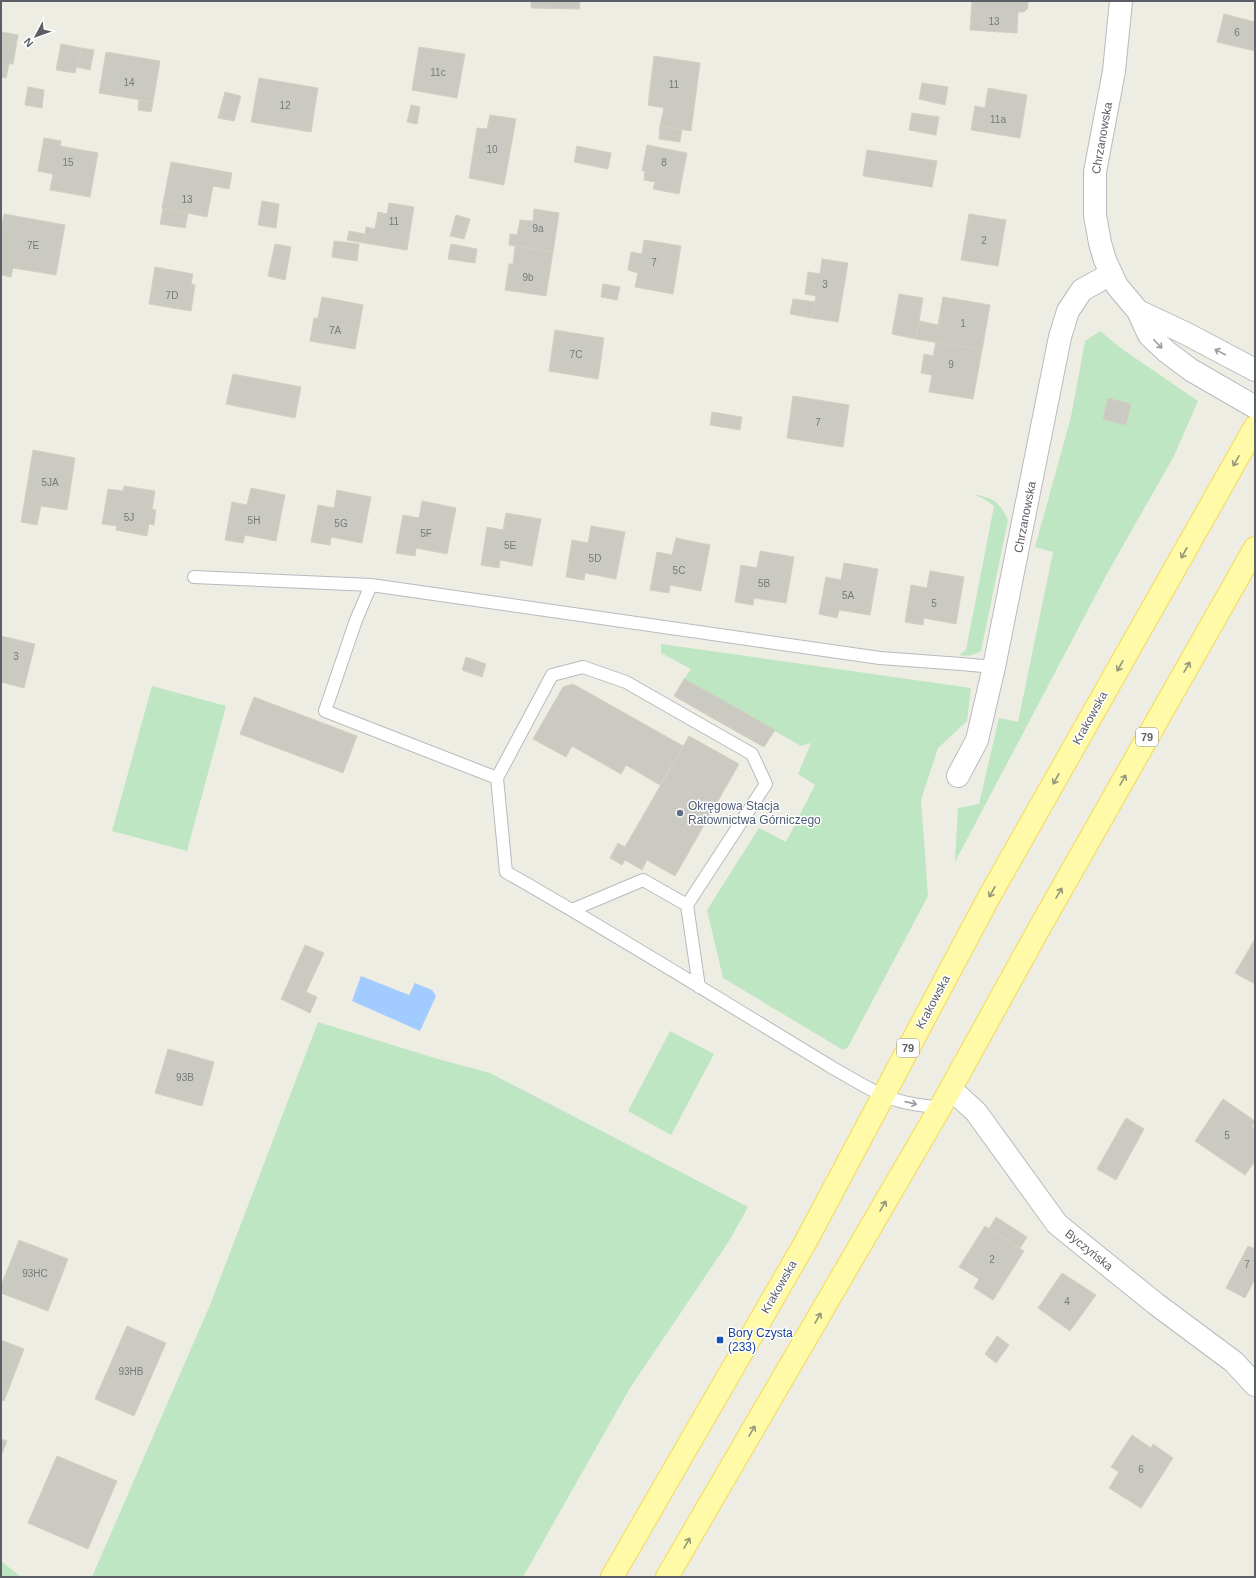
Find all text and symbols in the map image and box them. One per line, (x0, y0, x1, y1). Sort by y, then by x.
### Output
north arrow (16, 16, 56, 56)
house number: 13 (988, 16, 1000, 27)
house number: 6 (1234, 27, 1240, 38)
text: N (21, 36, 36, 49)
house number: 11c (430, 67, 446, 78)
house number: 14 (123, 77, 135, 88)
house number: 11 (669, 79, 680, 90)
house number: 12 (279, 100, 291, 111)
street label: Chrzanowska (1089, 101, 1115, 175)
house number: 11a (990, 114, 1006, 125)
house number: 10 (486, 144, 498, 155)
house number: 15 (62, 157, 74, 168)
house number: 8 (661, 157, 667, 168)
house number: 13 (181, 194, 193, 205)
house number: 11 (389, 216, 400, 227)
house number: 9a (532, 223, 544, 234)
house number: 2 (981, 235, 987, 246)
house number: 7E (27, 240, 39, 251)
house number: 7 (651, 257, 657, 268)
house number: 9b (522, 272, 534, 283)
house number: 3 (822, 279, 828, 290)
house number: 7D (166, 290, 178, 301)
house number: 1 (960, 318, 966, 329)
house number: 7A (329, 325, 341, 336)
one-way arrow (1153, 339, 1163, 348)
one-way arrow (1215, 348, 1227, 355)
house number: 7C (570, 349, 582, 360)
house number: 9 (948, 359, 954, 370)
house number: 7 (815, 417, 821, 428)
one-way arrow (1231, 455, 1239, 467)
house number: 5JA (41, 477, 59, 488)
street label: Chrzanowska (1011, 480, 1039, 554)
house number: 5J (124, 512, 134, 523)
house number: 5H (248, 515, 260, 526)
house number: 5G (334, 518, 348, 529)
house number: 5F (420, 528, 432, 539)
house number: 5E (504, 540, 516, 551)
one-way arrow (1179, 547, 1187, 559)
house number: 5D (589, 553, 601, 564)
house number: 5C (673, 565, 685, 576)
house number: 5B (758, 578, 770, 589)
house number: 5A (842, 590, 854, 601)
house number: 5 (931, 598, 937, 609)
house number: 3 (13, 651, 19, 662)
one-way arrow (1115, 660, 1123, 672)
one-way arrow (1184, 661, 1192, 673)
street label: Krakowska (1070, 689, 1111, 747)
road number: 79 (1136, 728, 1158, 746)
one-way arrow (1051, 773, 1059, 785)
one-way arrow (1120, 774, 1128, 786)
place label: Okręgowa Stacja Ratownictwa Górniczego (688, 799, 821, 827)
marker: Okręgowa Stacja Ratownictwa Górniczego (675, 808, 685, 818)
one-way arrow (987, 886, 995, 898)
one-way arrow (1056, 887, 1064, 899)
street label: Krakowska (913, 973, 953, 1031)
road number: 79 (897, 1039, 919, 1057)
house number: 93B (176, 1072, 194, 1083)
one-way arrow (904, 1100, 917, 1108)
house number: 5 (1224, 1130, 1230, 1141)
one-way arrow (879, 1200, 887, 1212)
street label: Byczyńska (1062, 1227, 1116, 1274)
house number: 2 (989, 1254, 995, 1265)
street label: Krakowska (758, 1258, 800, 1316)
house number: 7 (1244, 1259, 1250, 1270)
house number: 93HC (22, 1268, 48, 1279)
house number: 4 (1064, 1296, 1070, 1307)
one-way arrow (814, 1313, 822, 1325)
place label: Bory Czysta (233) (728, 1326, 793, 1354)
marker: Bory Czysta (233) (715, 1335, 725, 1345)
house number: 93HB (118, 1366, 144, 1377)
one-way arrow (749, 1425, 757, 1437)
house number: 6 (1138, 1464, 1144, 1475)
one-way arrow (683, 1538, 691, 1549)

